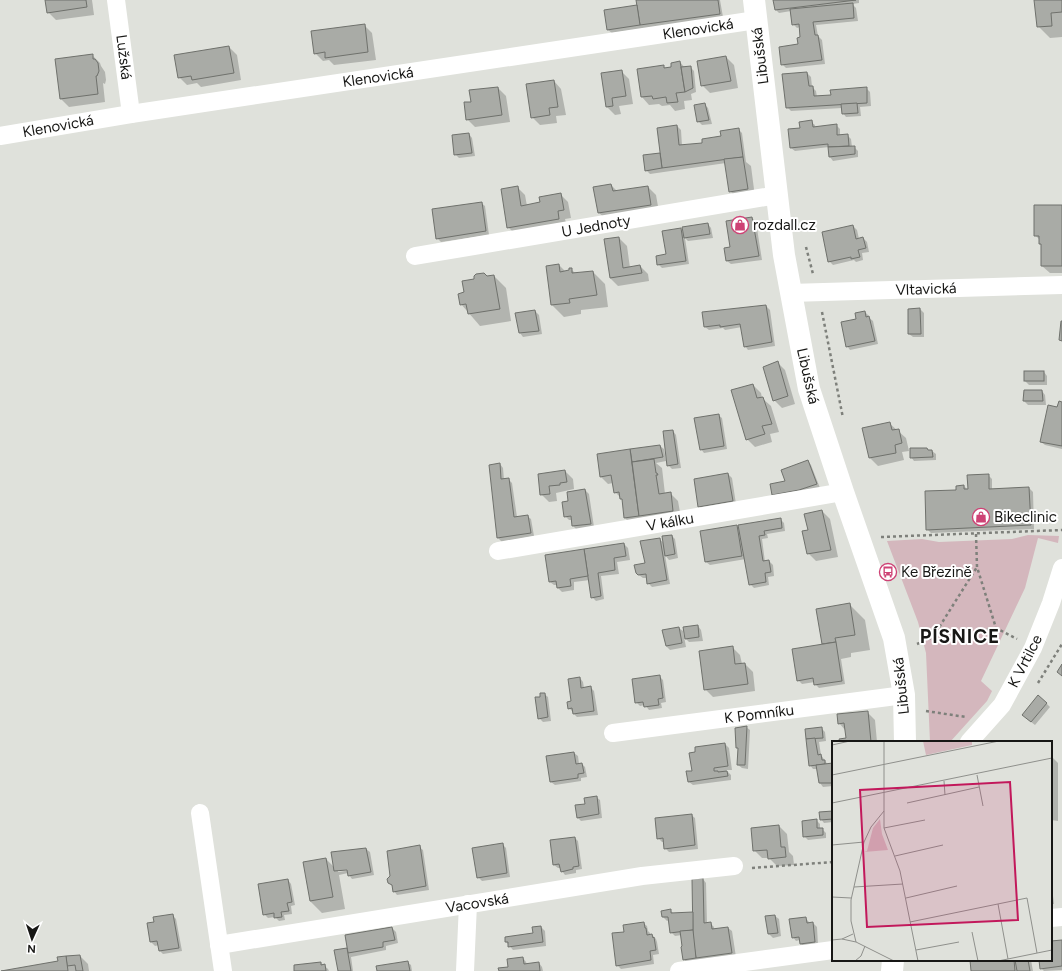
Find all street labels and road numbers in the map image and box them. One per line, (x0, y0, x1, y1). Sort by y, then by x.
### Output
street label: Klenovická (661, 15, 735, 43)
street label: Libušská (748, 26, 772, 86)
street label: Lužská (112, 33, 136, 81)
street label: Klenovická (341, 63, 415, 91)
street label: Klenovická (21, 111, 95, 141)
street label: U Jednoty (560, 211, 632, 241)
street label: Vltavická (895, 279, 957, 299)
street label: Libušská (793, 346, 823, 406)
street label: V kálku (645, 509, 695, 535)
street label: K Vrtilce (1004, 632, 1046, 690)
street label: Libušská (889, 657, 913, 715)
street label: K Pomníku (723, 701, 795, 727)
street label: Vacovská (444, 889, 510, 917)

